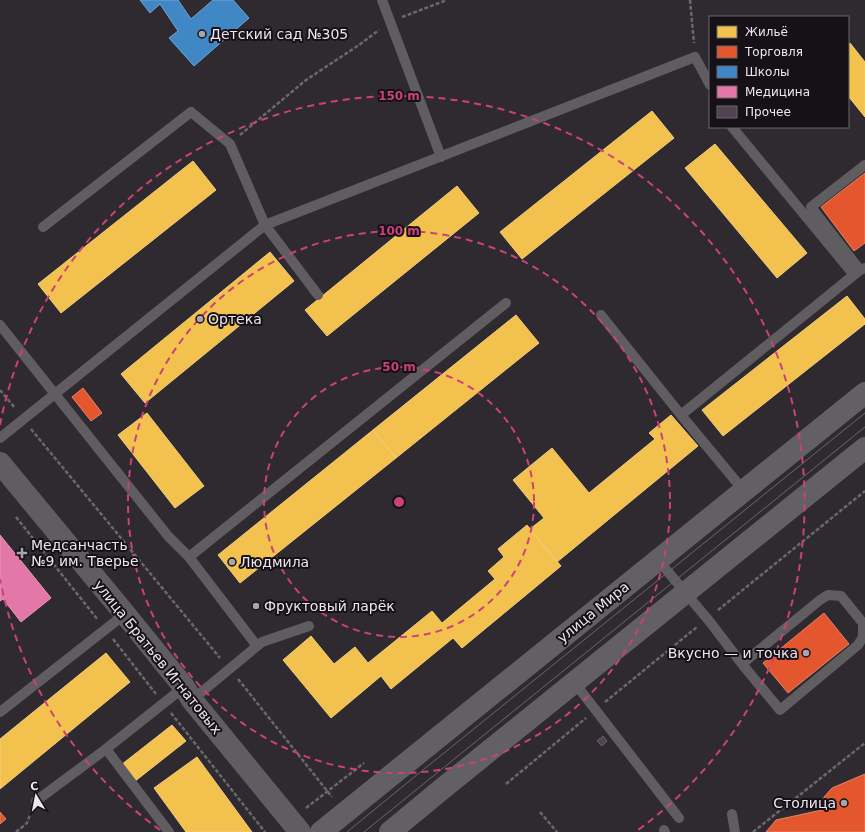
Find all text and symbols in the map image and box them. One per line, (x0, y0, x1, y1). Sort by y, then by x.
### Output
legend (709, 16, 849, 128)
text: Жильё (745, 25, 788, 39)
place label: Детский сад №305 (210, 26, 348, 42)
marker: Детский сад №305 (197, 29, 207, 39)
text: Торговля (744, 45, 803, 59)
text: Школы (745, 65, 790, 79)
text: Медицина (745, 85, 810, 99)
text: 150 m (378, 89, 420, 103)
text: Прочее (745, 105, 791, 119)
text: 100 m (378, 224, 420, 238)
place label: Ортека (208, 311, 262, 327)
marker: Ортека (195, 314, 205, 324)
text: 50 m (382, 360, 416, 374)
centre of rings (392, 495, 406, 509)
place label: Медсанчасть №9 им. Тверье (31, 537, 139, 569)
marker: Медсанчасть №9 им. Тверье (16, 547, 28, 559)
place label: Людмила (240, 554, 309, 570)
marker: Людмила (227, 557, 237, 567)
street label: улица Братьев Игнатовых (91, 577, 225, 737)
street label: улица Мира (554, 578, 632, 646)
place label: Фруктовый ларёк (264, 598, 395, 614)
marker: Фруктовый ларёк (251, 601, 261, 611)
place label: Вкусно — и точка (668, 645, 798, 661)
marker: Вкусно — и точка (801, 648, 811, 658)
north arrow (16, 776, 56, 816)
text: С (29, 780, 39, 794)
place label: Столица (773, 795, 836, 811)
marker: Столица (839, 798, 849, 808)

